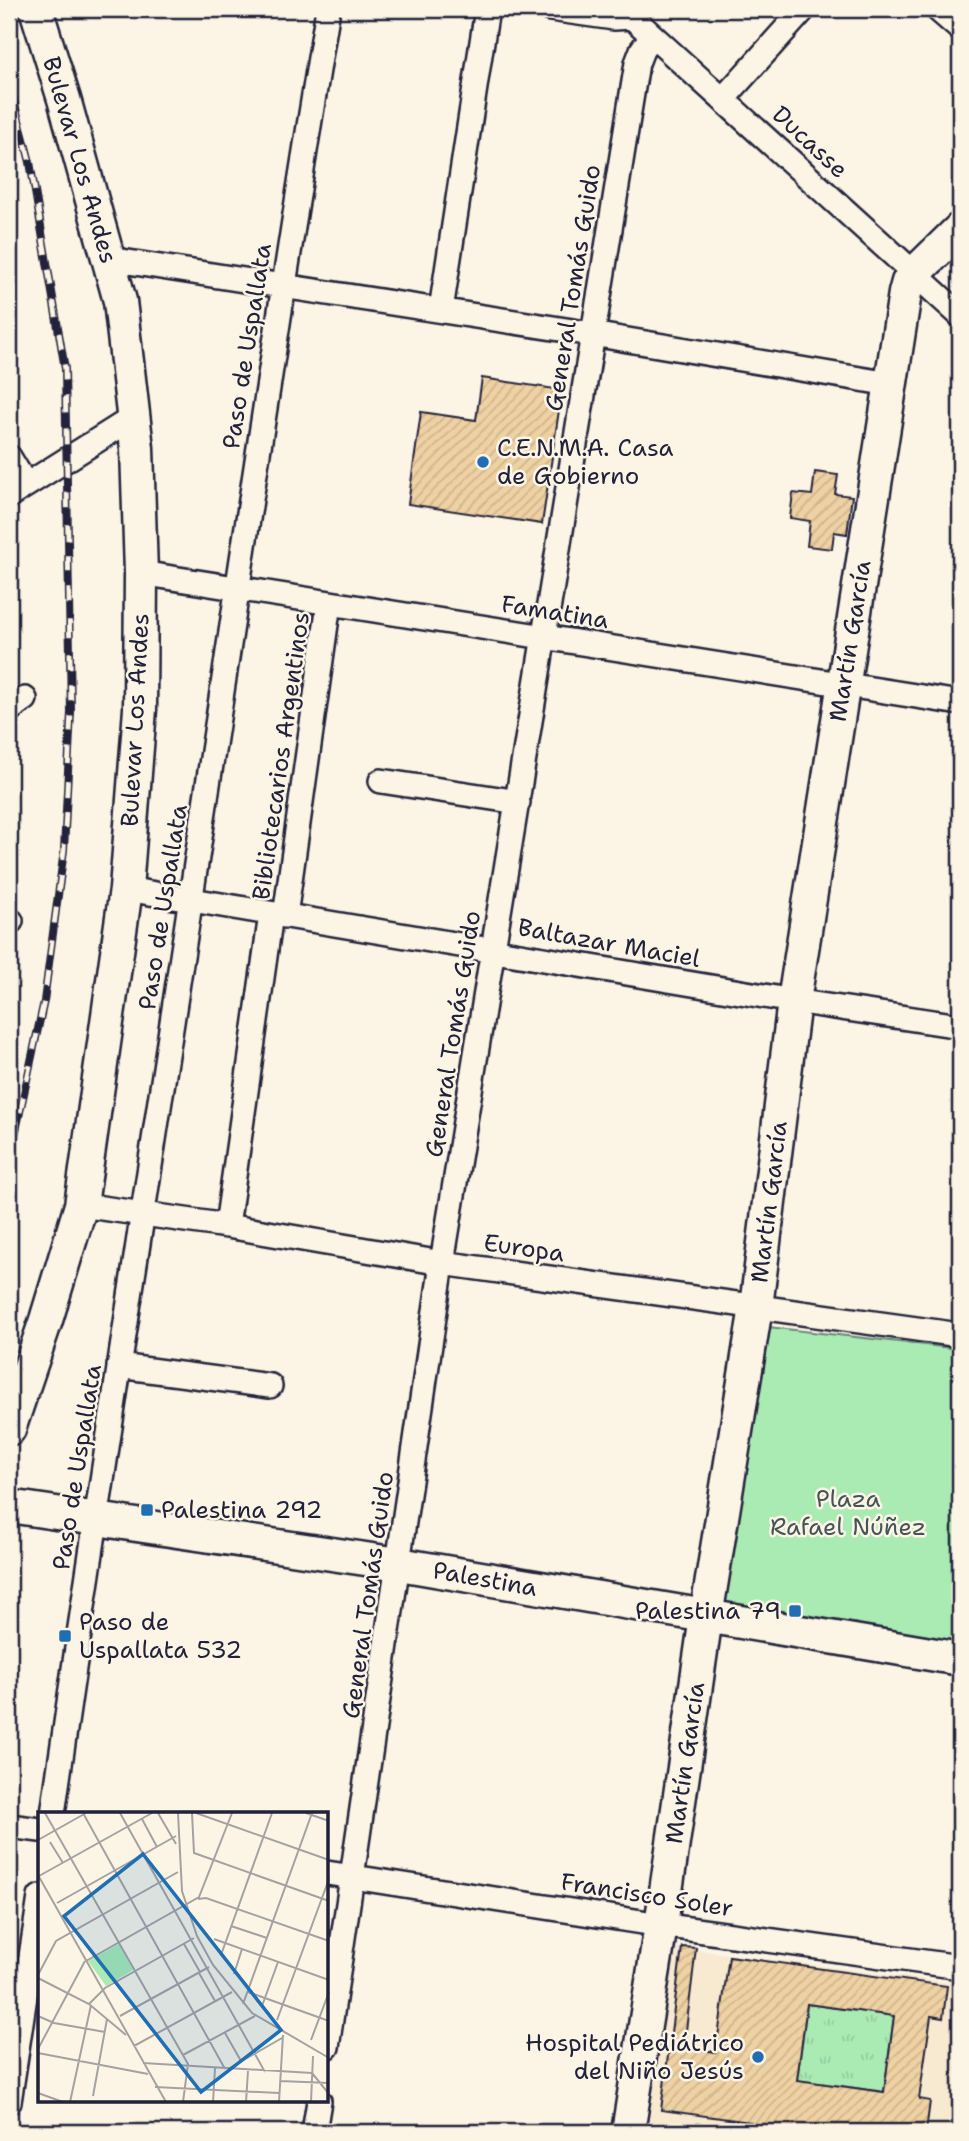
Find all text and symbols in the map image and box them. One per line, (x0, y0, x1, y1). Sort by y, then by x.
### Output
street label: Bulevar Los Andes (35, 53, 125, 267)
street label: Ducasse (765, 99, 855, 185)
street label: General Tomás Guido (538, 162, 608, 414)
street label: Paso de Uspallata (215, 241, 279, 451)
place label: C.E.N.M.A. Casa de Gobierno (497, 432, 673, 492)
marker: C.E.N.M.A. Casa de Gobierno (475, 454, 491, 470)
street label: Martín García (821, 558, 879, 724)
street label: Famatina (499, 588, 611, 636)
street label: Bibliotecarios Argentinos (245, 610, 317, 902)
street label: Bulevar Los Andes (113, 612, 157, 828)
street label: Paso de Uspallata (131, 802, 195, 1012)
street label: General Tomás Guido (418, 908, 488, 1160)
street label: Baltazar Maciel (515, 911, 703, 975)
street label: Martín García (743, 1119, 795, 1285)
street label: Europa (482, 1227, 566, 1269)
street label: Paso de Uspallata (45, 1362, 109, 1572)
street label: General Tomás Guido (335, 1469, 401, 1721)
park label: Plaza Rafael Núñez (770, 1483, 926, 1543)
place label: Palestina 292 (161, 1494, 322, 1526)
marker: Palestina 292 (139, 1502, 155, 1518)
street label: Palestina (430, 1554, 540, 1604)
place label: Palestina 79 (635, 1595, 781, 1627)
marker: Palestina 79 (787, 1603, 803, 1619)
place label: Paso de Uspallata 532 (79, 1606, 242, 1666)
marker: Paso de Uspallata 532 (57, 1628, 73, 1644)
street label: Martín García (658, 1680, 712, 1846)
inset map (38, 1812, 329, 2102)
street label: Francisco Soler (559, 1866, 735, 1924)
place label: Hospital Pediátrico del Niño Jesús (525, 2027, 744, 2087)
marker: Hospital Pediátrico del Niño Jesús (750, 2049, 766, 2065)

